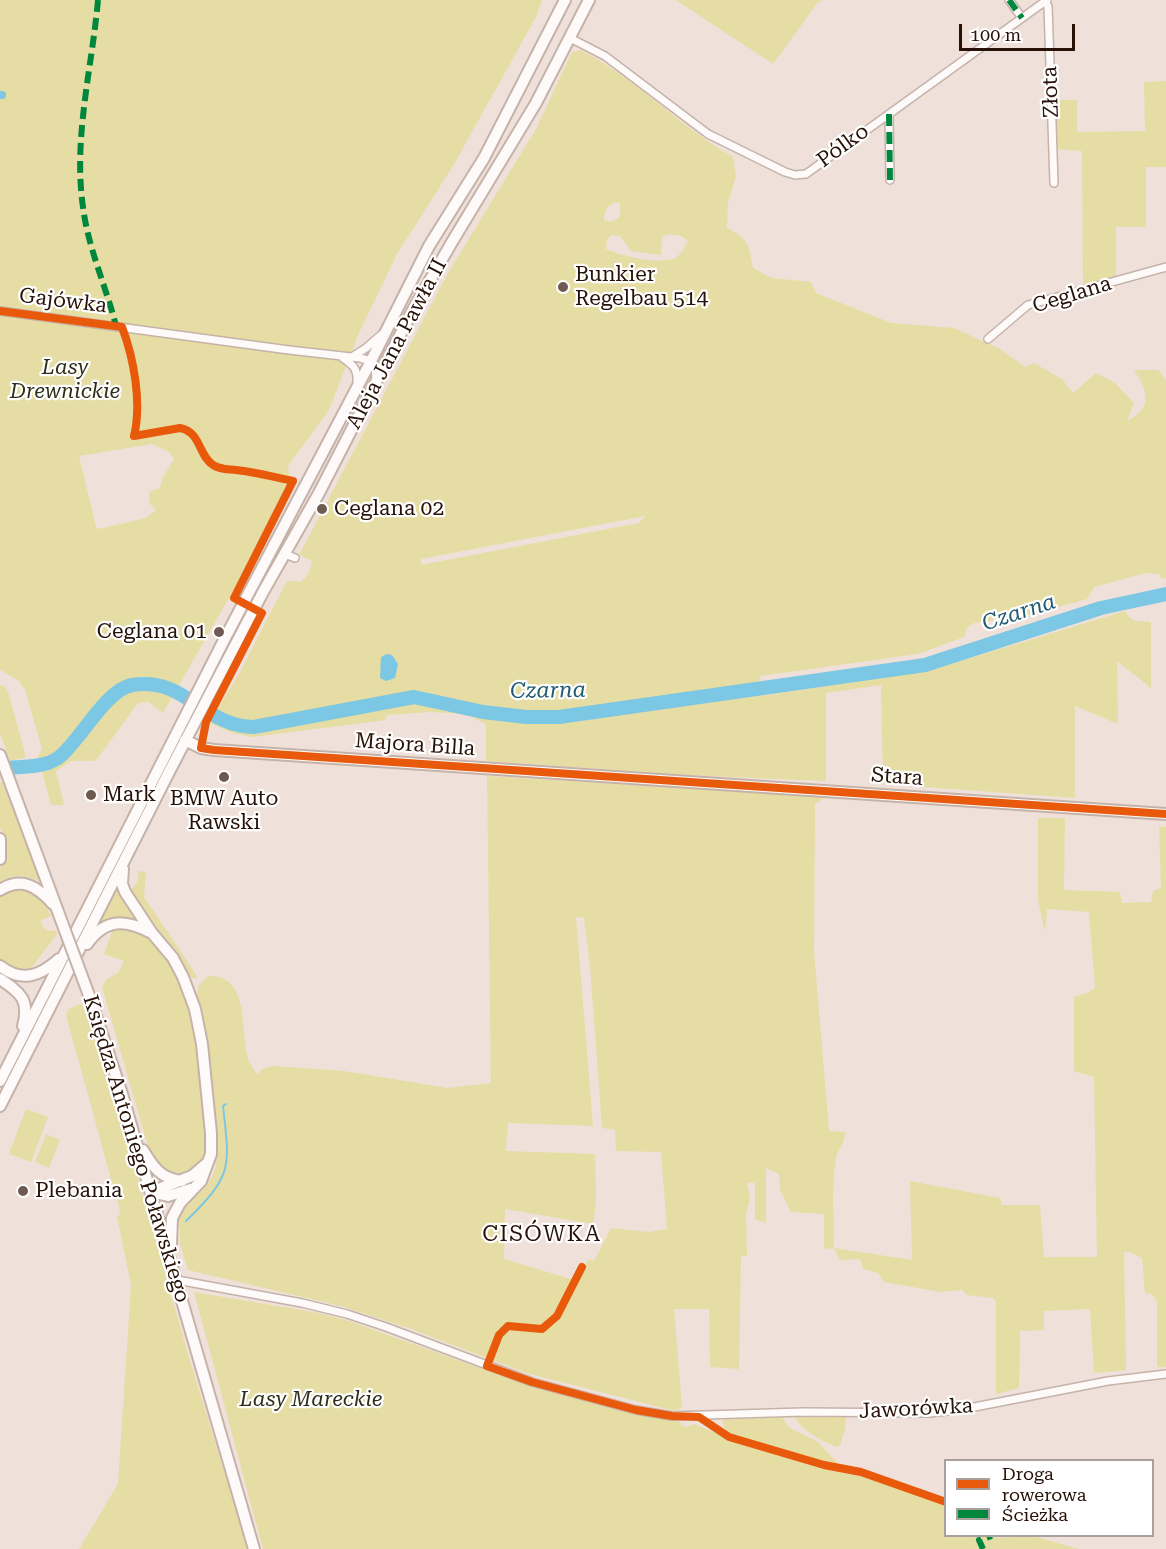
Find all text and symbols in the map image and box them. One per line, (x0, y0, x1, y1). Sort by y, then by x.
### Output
scale bar (962, 12, 1078, 50)
text: 100 m (970, 24, 1021, 45)
street label: Złota (1038, 66, 1064, 118)
street label: Pólko (812, 119, 874, 173)
street label: Aleja Jana Pawła II (341, 255, 453, 433)
place label: Bunkier Regelbau 514 (575, 262, 708, 312)
street label: Ceglana (1029, 271, 1115, 319)
marker: Bunkier Regelbau 514 (556, 280, 570, 294)
street label: Gajówka (18, 283, 108, 319)
park label: Lasy Drewnickie (10, 355, 120, 405)
place label: Ceglana 02 (334, 496, 444, 522)
marker: Ceglana 02 (315, 502, 329, 516)
water label: Czarna (979, 589, 1059, 637)
place label: Ceglana 01 (97, 619, 207, 645)
marker: Ceglana 01 (212, 625, 226, 639)
water label: Czarna (510, 677, 586, 705)
street label: Majora Billa (354, 728, 476, 762)
street label: Stara (870, 763, 924, 791)
marker: BMW Auto Rawski (217, 770, 231, 784)
place label: Mark (103, 782, 156, 808)
place label: BMW Auto Rawski (170, 786, 278, 836)
marker: Mark (84, 788, 98, 802)
street label: Księdza Antoniego Poławskiego (77, 992, 195, 1306)
place label: Plebania (35, 1178, 123, 1204)
marker: Plebania (16, 1184, 30, 1198)
district label: CISÓWKA (482, 1222, 602, 1248)
park label: Lasy Mareckie (240, 1387, 382, 1413)
street label: Jaworówka (858, 1393, 974, 1425)
legend (944, 1459, 1154, 1537)
text: Droga rowerowa (1002, 1463, 1086, 1505)
text: Ścieżka (1002, 1504, 1068, 1525)

